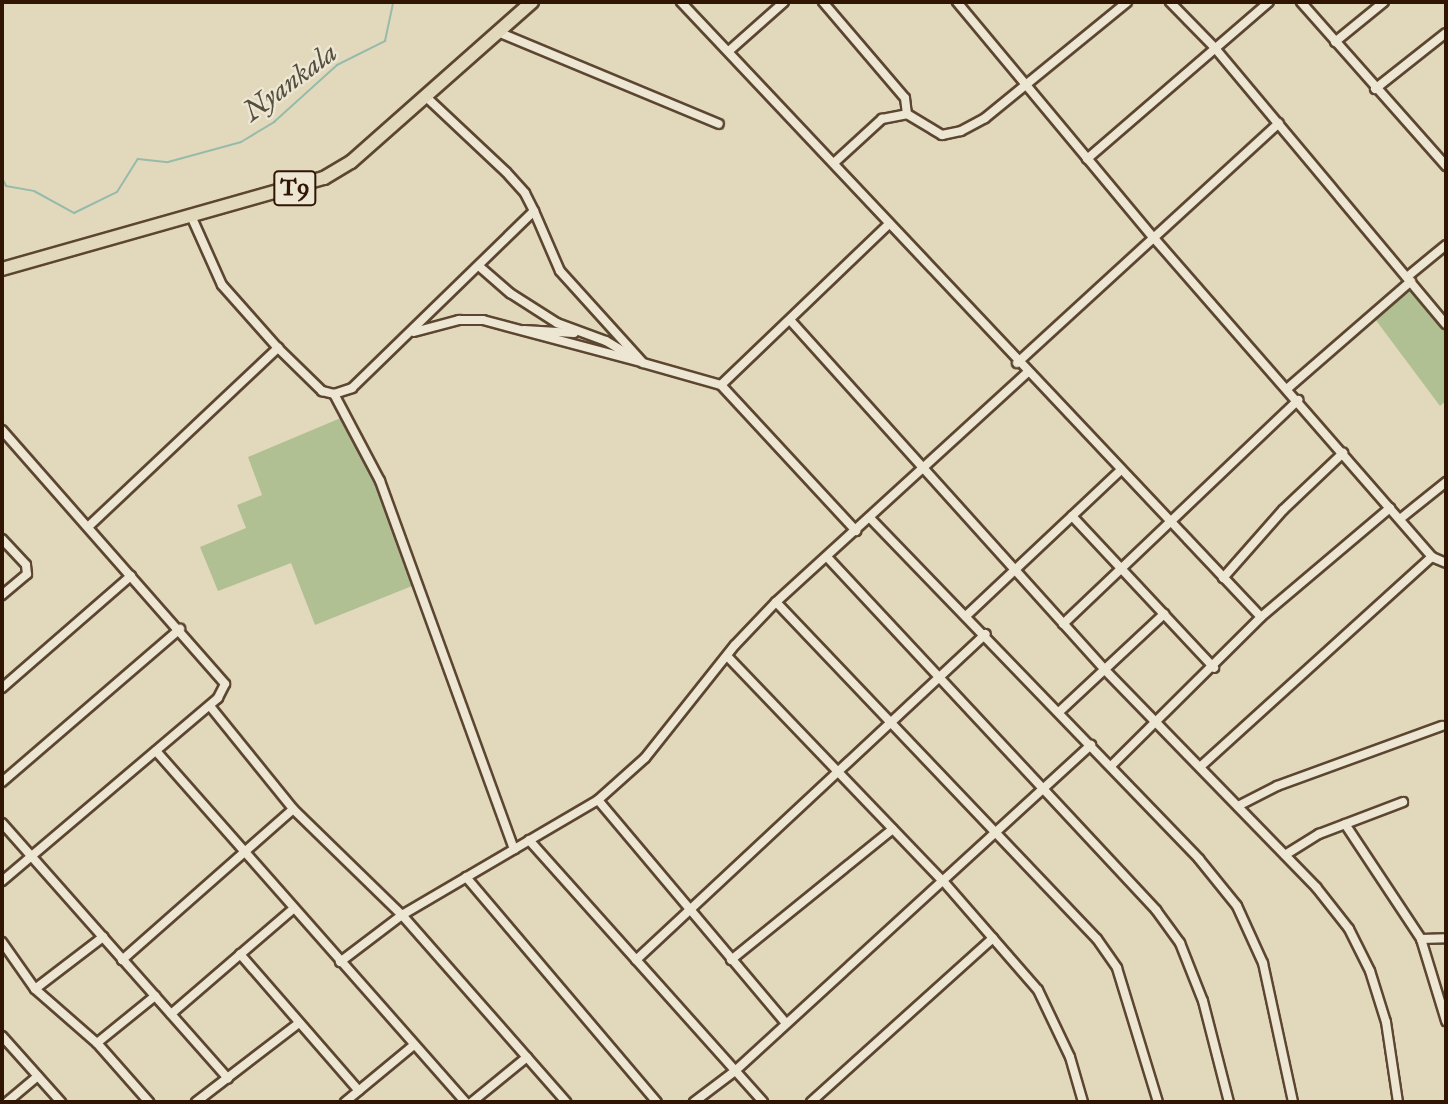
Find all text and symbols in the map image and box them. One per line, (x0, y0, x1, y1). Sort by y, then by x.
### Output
water label: Nyankala (236, 36, 344, 128)
road number: T9 (272, 168, 318, 208)

